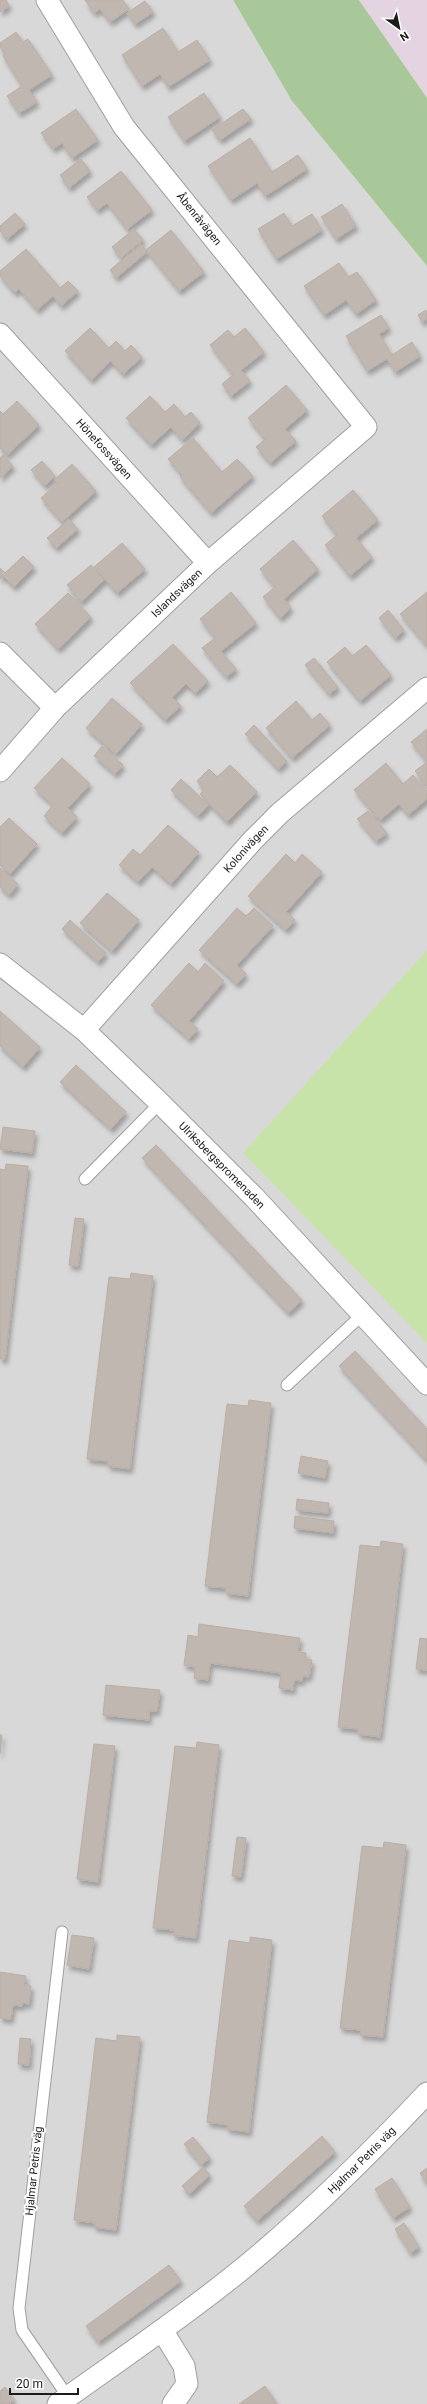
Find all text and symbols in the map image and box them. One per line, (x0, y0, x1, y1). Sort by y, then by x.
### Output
north arrow (379, 8, 419, 48)
text: N (397, 28, 411, 44)
street label: Åbenråvägen (174, 189, 225, 248)
street label: Hönefossvägen (74, 416, 135, 482)
street label: Islandsvägen (149, 566, 204, 620)
street label: Kolonivägen (221, 822, 271, 875)
street label: Ulriksbergspromenaden (176, 1119, 268, 1211)
street label: Hjalmar Petris väg (325, 2124, 398, 2196)
street label: Hjalmar Petris väg (23, 2126, 45, 2216)
scale bar (10, 2370, 78, 2396)
text: 20 m (16, 2377, 43, 2391)

